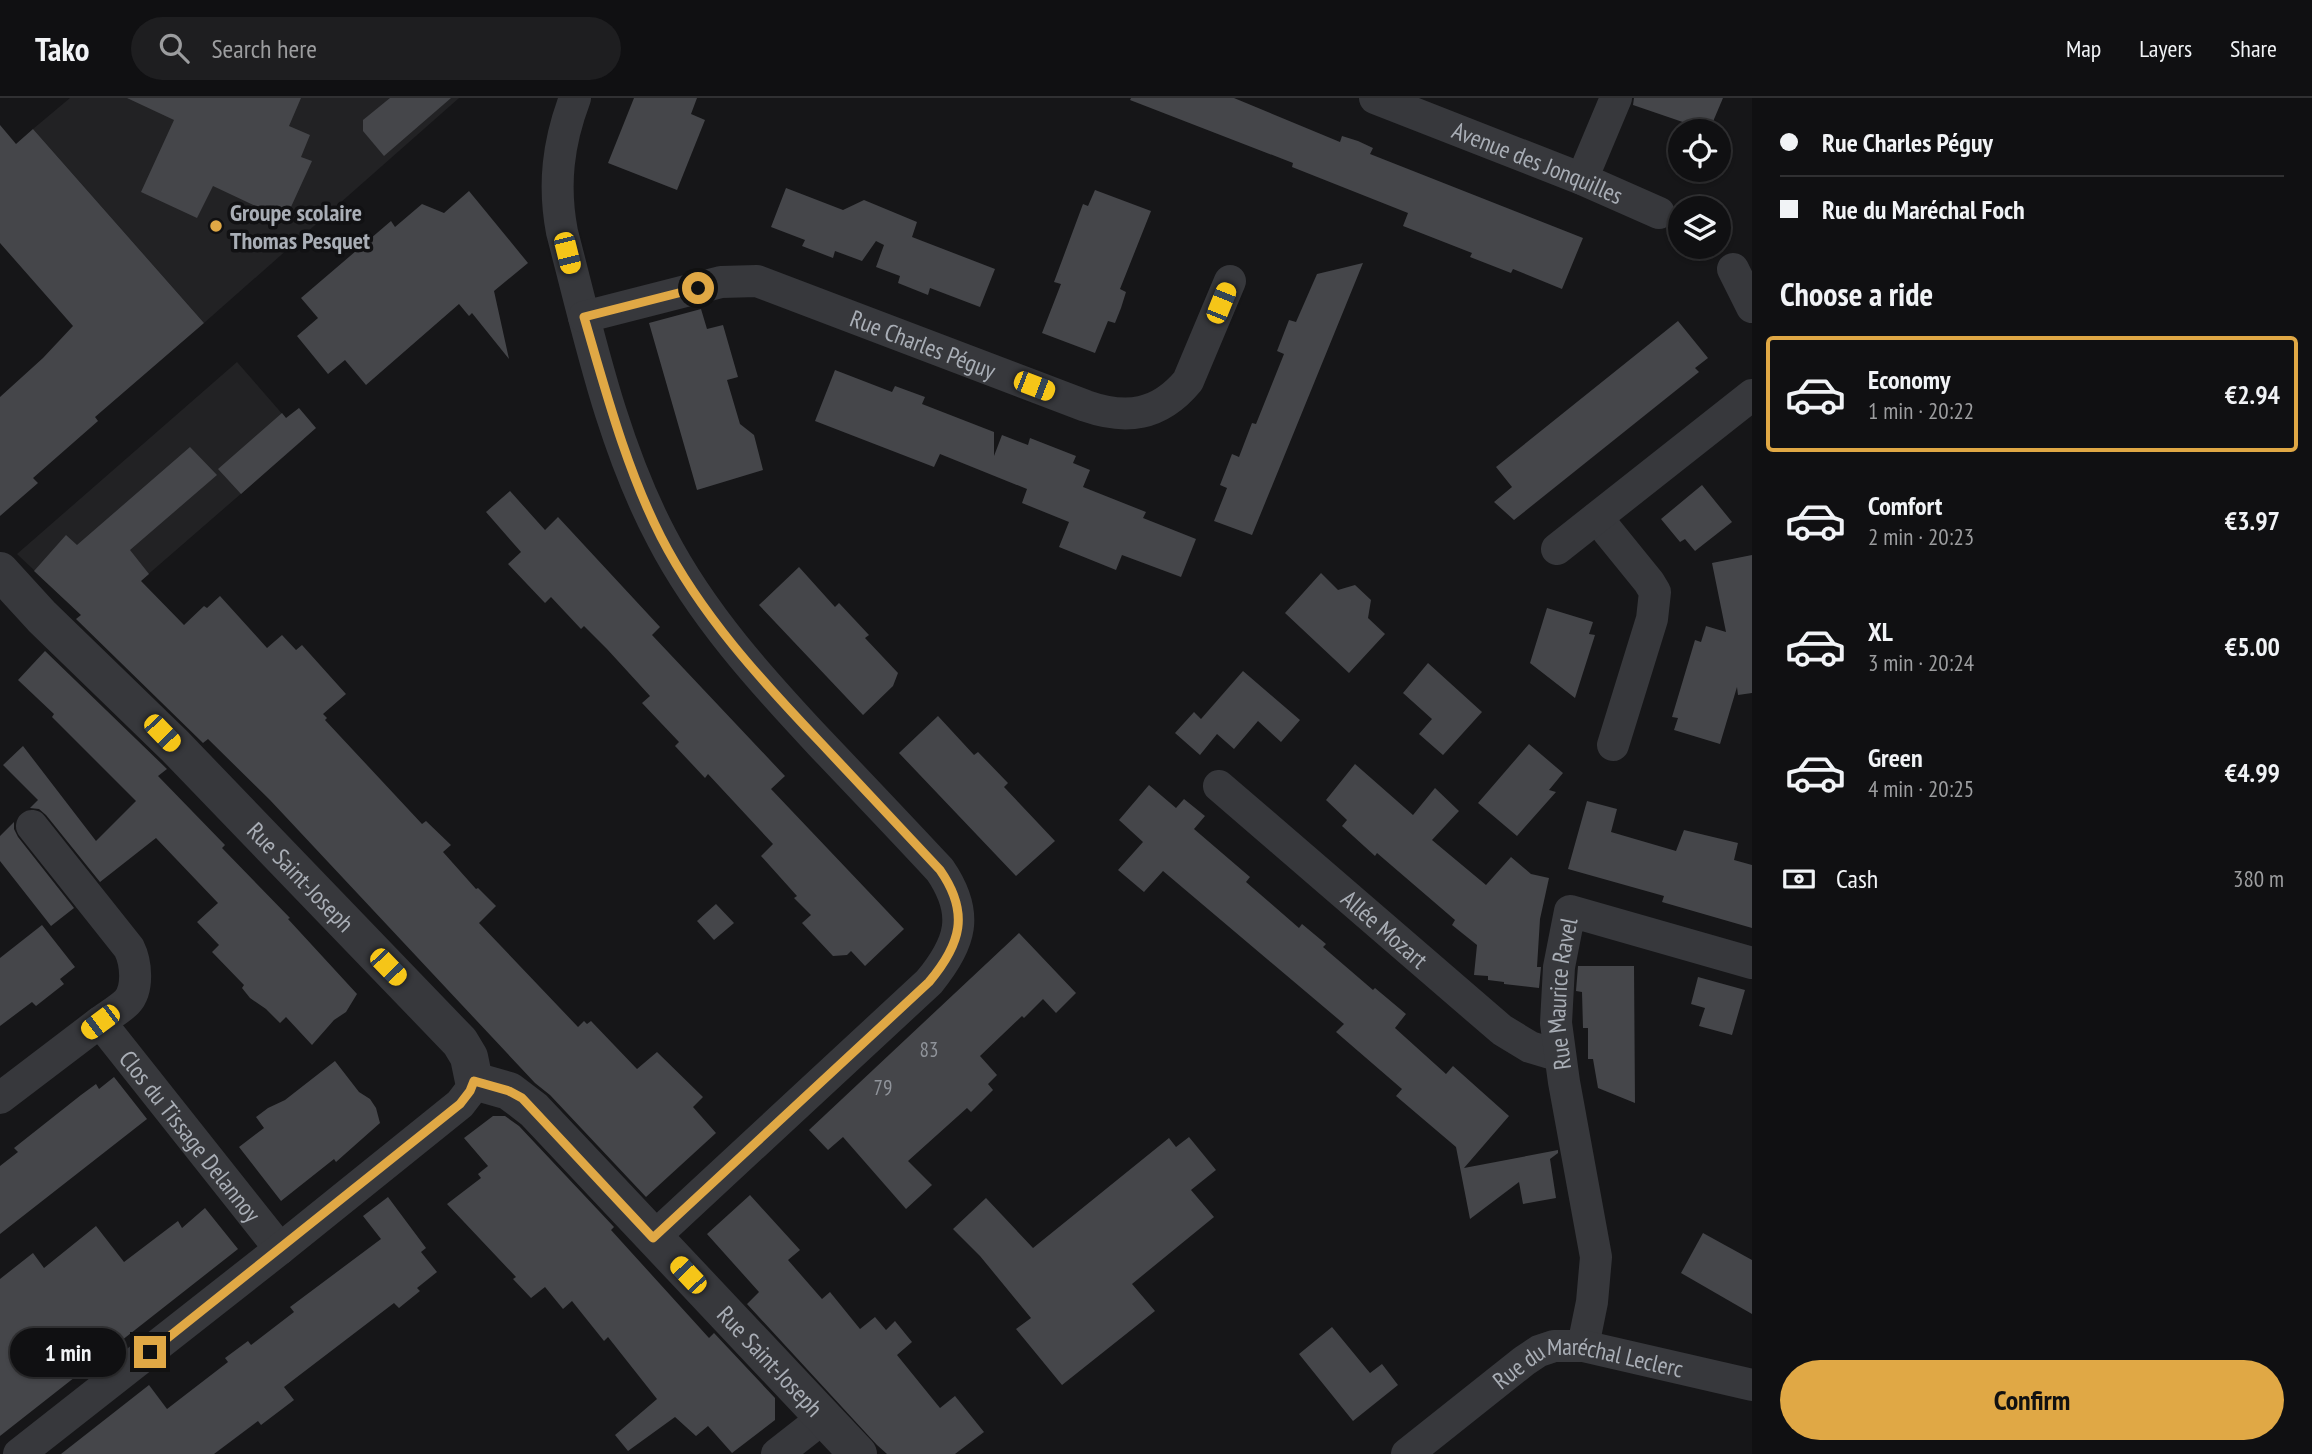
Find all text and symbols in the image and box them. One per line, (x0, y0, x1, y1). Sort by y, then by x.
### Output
search box (131, 17, 621, 80)
text: Tako (35, 27, 89, 70)
icon: search (155, 29, 193, 67)
text: Search here (211, 32, 317, 65)
text: Map (2066, 33, 2101, 64)
text: Layers (2139, 33, 2192, 64)
text: Share (2230, 33, 2277, 64)
street label: Avenue des Jonquilles (1448, 114, 1628, 211)
map controls (1668, 119, 1731, 259)
button: locate (1668, 119, 1731, 182)
text: Rue Charles Péguy (1822, 126, 1993, 159)
text: Rue du Maréchal Foch (1822, 193, 2025, 226)
button: layers (1668, 196, 1731, 259)
place label: Groupe scolaire Thomas Pesquet (230, 197, 370, 256)
marker: Groupe scolaire Thomas Pesquet (208, 218, 224, 234)
car (552, 230, 583, 276)
route start (682, 272, 714, 304)
text: Choose a ride (1780, 273, 1933, 315)
car (1204, 280, 1239, 326)
street label: Rue Charles Péguy (846, 302, 1000, 386)
icon: car (1784, 363, 1847, 426)
text: Economy (1868, 363, 1950, 396)
car (1011, 369, 1058, 403)
text: €2.94 (2225, 378, 2280, 411)
text: 1 min · 20:22 (1868, 396, 1974, 425)
icon: car (1784, 489, 1847, 552)
text: Comfort (1868, 489, 1942, 522)
text: €3.97 (2225, 504, 2280, 537)
text: 2 min · 20:23 (1868, 522, 1974, 551)
icon: car (1784, 615, 1847, 678)
text: XL (1868, 615, 1893, 648)
text: €5.00 (2225, 630, 2280, 663)
text: 3 min · 20:24 (1868, 648, 1974, 677)
car (140, 711, 185, 755)
icon: car (1784, 741, 1847, 804)
text: Green (1868, 741, 1923, 774)
text: €4.99 (2225, 756, 2280, 789)
text: 4 min · 20:25 (1868, 774, 1974, 803)
street label: Rue Saint-Joseph (241, 815, 361, 938)
icon: cash (1780, 860, 1818, 898)
text: Cash (1836, 862, 1878, 895)
text: 380 m (2233, 864, 2284, 893)
street label: Allée Mozart (1335, 883, 1435, 975)
street label: Rue Maurice Ravel (1540, 915, 1584, 1072)
car (366, 945, 411, 989)
car (77, 1001, 124, 1043)
house number: 83 (920, 1036, 938, 1063)
street label: Clos du Tissage Delannoy (113, 1044, 268, 1228)
house number: 79 (874, 1074, 892, 1101)
car (666, 1252, 711, 1298)
street label: Rue Saint-Joseph (711, 1299, 830, 1423)
callout: 1 min (10, 1328, 125, 1376)
street label: Rue du Maréchal Leclerc (1486, 1330, 1687, 1396)
route end (134, 1336, 166, 1368)
text: 1 min (45, 1338, 91, 1367)
button: Confirm (1780, 1360, 2284, 1440)

